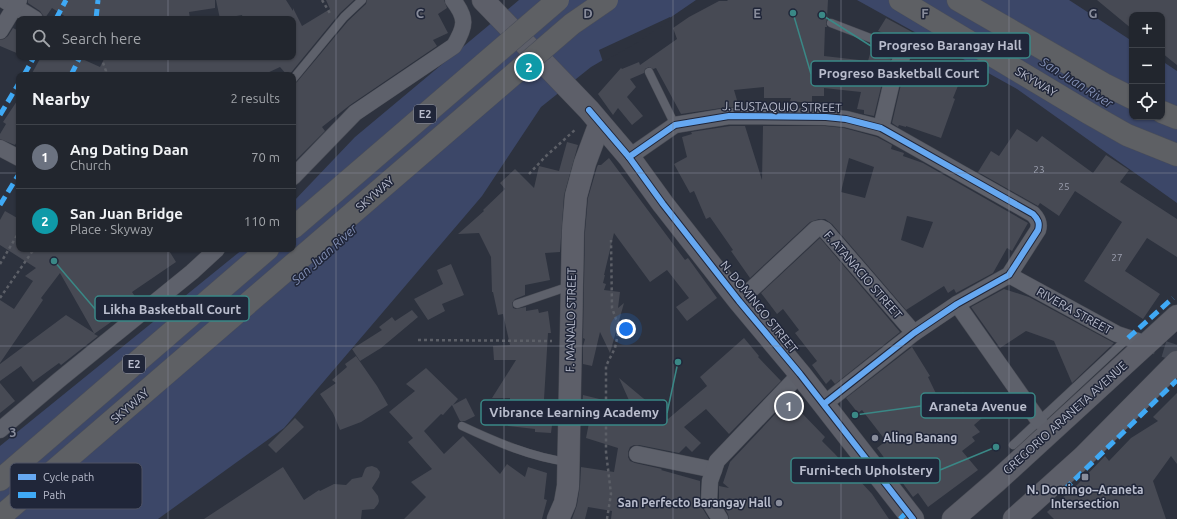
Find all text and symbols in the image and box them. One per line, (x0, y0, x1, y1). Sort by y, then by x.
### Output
text: C (416, 6, 425, 20)
text: D (583, 6, 593, 20)
text: E (753, 6, 761, 20)
text: F (921, 6, 929, 20)
text: G (1089, 6, 1098, 20)
map controls (1129, 12, 1165, 120)
button: + (1129, 12, 1165, 48)
search box (16, 16, 296, 60)
icon: search (30, 27, 52, 49)
text: Search here (62, 30, 141, 47)
callout: Progreso Barangay Hall (871, 33, 1030, 58)
text: Progreso Barangay Hall (878, 38, 1022, 52)
button: − (1129, 48, 1165, 84)
pin: 2 (516, 52, 542, 82)
water label: San Juan River (1037, 54, 1117, 110)
callout: Progreso Basketball Court (811, 61, 988, 86)
street label: SKYWAY (1013, 64, 1059, 99)
text: Progreso Basketball Court (819, 66, 980, 80)
button: locate (1129, 84, 1165, 120)
text: Nearby (32, 89, 90, 108)
text: 2 results (230, 91, 280, 105)
street label: J. EUSTAQUIO STREET (722, 99, 842, 114)
road number: E2 (414, 105, 436, 123)
text: Ang Dating Daan (70, 141, 189, 158)
text: 1 (41, 150, 49, 164)
text: 70 m (251, 150, 280, 164)
text: Church (70, 158, 111, 172)
house number: 23 (1033, 164, 1045, 175)
street label: SKYWAY (353, 174, 396, 214)
house number: 25 (1058, 181, 1070, 192)
text: San Juan Bridge (70, 205, 183, 222)
text: 2 (41, 214, 49, 228)
text: 110 m (244, 214, 280, 228)
water label: San Juan River (288, 220, 360, 288)
text: Place · Skyway (70, 222, 153, 236)
street label: F. ATANACIO STREET (822, 228, 905, 321)
house number: 27 (1111, 252, 1123, 263)
street label: N. DOMINGO STREET (718, 258, 801, 356)
street label: F. MANALO STREET (563, 267, 578, 372)
street label: RIVERA STREET (1034, 285, 1114, 337)
callout: Likha Basketball Court (95, 296, 249, 321)
text: Likha Basketball Court (103, 302, 241, 316)
your location (616, 319, 636, 339)
road number: E2 (123, 355, 145, 373)
street label: GREGORIO ARANETA AVENUE (1000, 358, 1129, 477)
street label: SKYWAY (108, 386, 151, 426)
pin: 1 (776, 391, 802, 421)
callout: Araneta Avenue (921, 393, 1035, 418)
text: Araneta Avenue (929, 399, 1027, 413)
callout: Vibrance Learning Academy (481, 400, 667, 425)
text: Vibrance Learning Academy (489, 405, 659, 419)
text: 3 (9, 425, 17, 439)
place label: Aling Banang (883, 431, 957, 444)
marker: Aling Banang (870, 433, 880, 443)
callout: Furni-tech Upholstery (791, 458, 940, 483)
legend (10, 463, 142, 509)
text: Furni-tech Upholstery (799, 463, 933, 477)
text: Cycle path (43, 471, 94, 483)
marker: N. Domingo–Araneta Intersection (1080, 472, 1090, 482)
place label: N. Domingo–Araneta Intersection (1026, 483, 1144, 510)
text: Path (43, 489, 66, 501)
place label: San Perfecto Barangay Hall (618, 496, 771, 509)
marker: San Perfecto Barangay Hall (774, 498, 784, 508)

